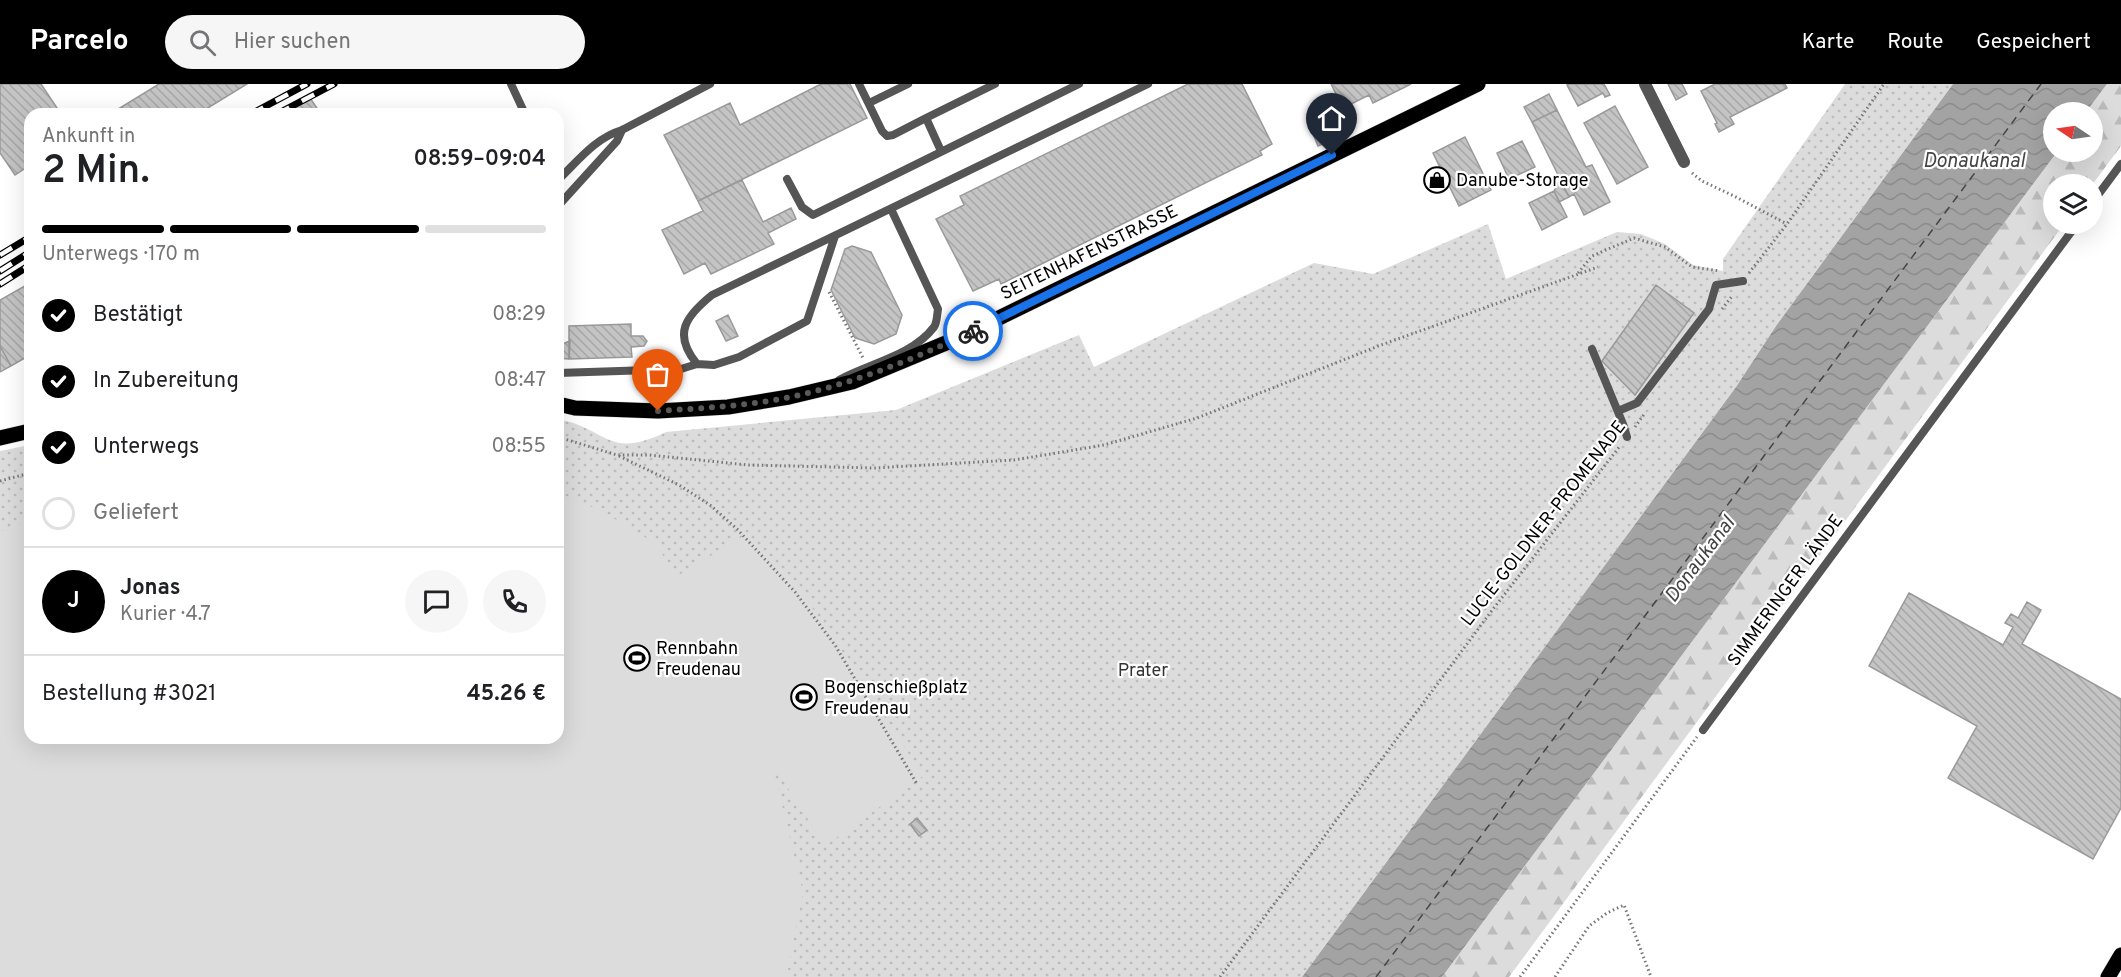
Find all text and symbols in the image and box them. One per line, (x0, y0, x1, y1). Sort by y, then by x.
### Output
search box (165, 15, 585, 69)
text: Parcelo (30, 24, 129, 60)
icon: search (186, 26, 219, 59)
text: Hier suchen (234, 29, 351, 56)
text: Karte (1802, 29, 1854, 56)
text: Route (1887, 29, 1943, 56)
text: Gespeichert (1976, 29, 2091, 56)
pin (1306, 93, 1357, 155)
icon: home (1315, 102, 1348, 135)
north arrow (2043, 102, 2103, 162)
map controls (2043, 102, 2103, 234)
text: Ankunft in (42, 124, 135, 150)
text: 08:59–09:04 (414, 146, 546, 173)
text: 2 Min. (42, 148, 150, 197)
water label: Donaukanal (1923, 149, 2026, 175)
shop icon: Danube-Storage (1422, 165, 1452, 195)
place label: Danube-Storage (1456, 170, 1588, 193)
button: layers (2043, 174, 2103, 234)
street label: SEITENHAFENSTRASSE (997, 200, 1182, 306)
text: Unterwegs · 170 m (42, 242, 200, 268)
icon: check (42, 299, 75, 332)
courier (943, 301, 1003, 361)
text: Bestätigt (93, 302, 183, 329)
text: 08:29 (492, 302, 546, 328)
icon: bike (957, 315, 990, 348)
pin (632, 349, 683, 411)
icon: bag (641, 358, 674, 391)
icon: check (42, 365, 75, 398)
text: In Zubereitung (93, 368, 239, 395)
text: 08:47 (494, 368, 546, 394)
street label: LUCIE-GOLDNER-PROMENADE (1457, 416, 1632, 631)
icon: check (42, 431, 75, 464)
text: Unterwegs (93, 434, 199, 461)
text: 08:55 (492, 434, 546, 460)
text: Geliefert (93, 500, 179, 527)
street label: SIMMERINGER LÄNDE (1722, 509, 1849, 671)
water label: Donaukanal (1660, 511, 1742, 609)
button: chat (405, 570, 468, 633)
button: phone (483, 570, 546, 633)
text: Jonas (120, 575, 181, 602)
text: J (67, 588, 80, 615)
text: Kurier · 4.7 (120, 602, 211, 628)
place label: Rennbahn Freudenau (656, 638, 741, 682)
sports icon: Rennbahn Freudenau (622, 643, 652, 673)
park label: Prater (1118, 660, 1168, 683)
place label: Bogenschießplatz Freudenau (824, 677, 968, 721)
text: Bestellung #3021 (42, 681, 216, 708)
text: 45.26 € (467, 681, 546, 708)
sports icon: Bogenschießplatz Freudenau (789, 682, 819, 712)

